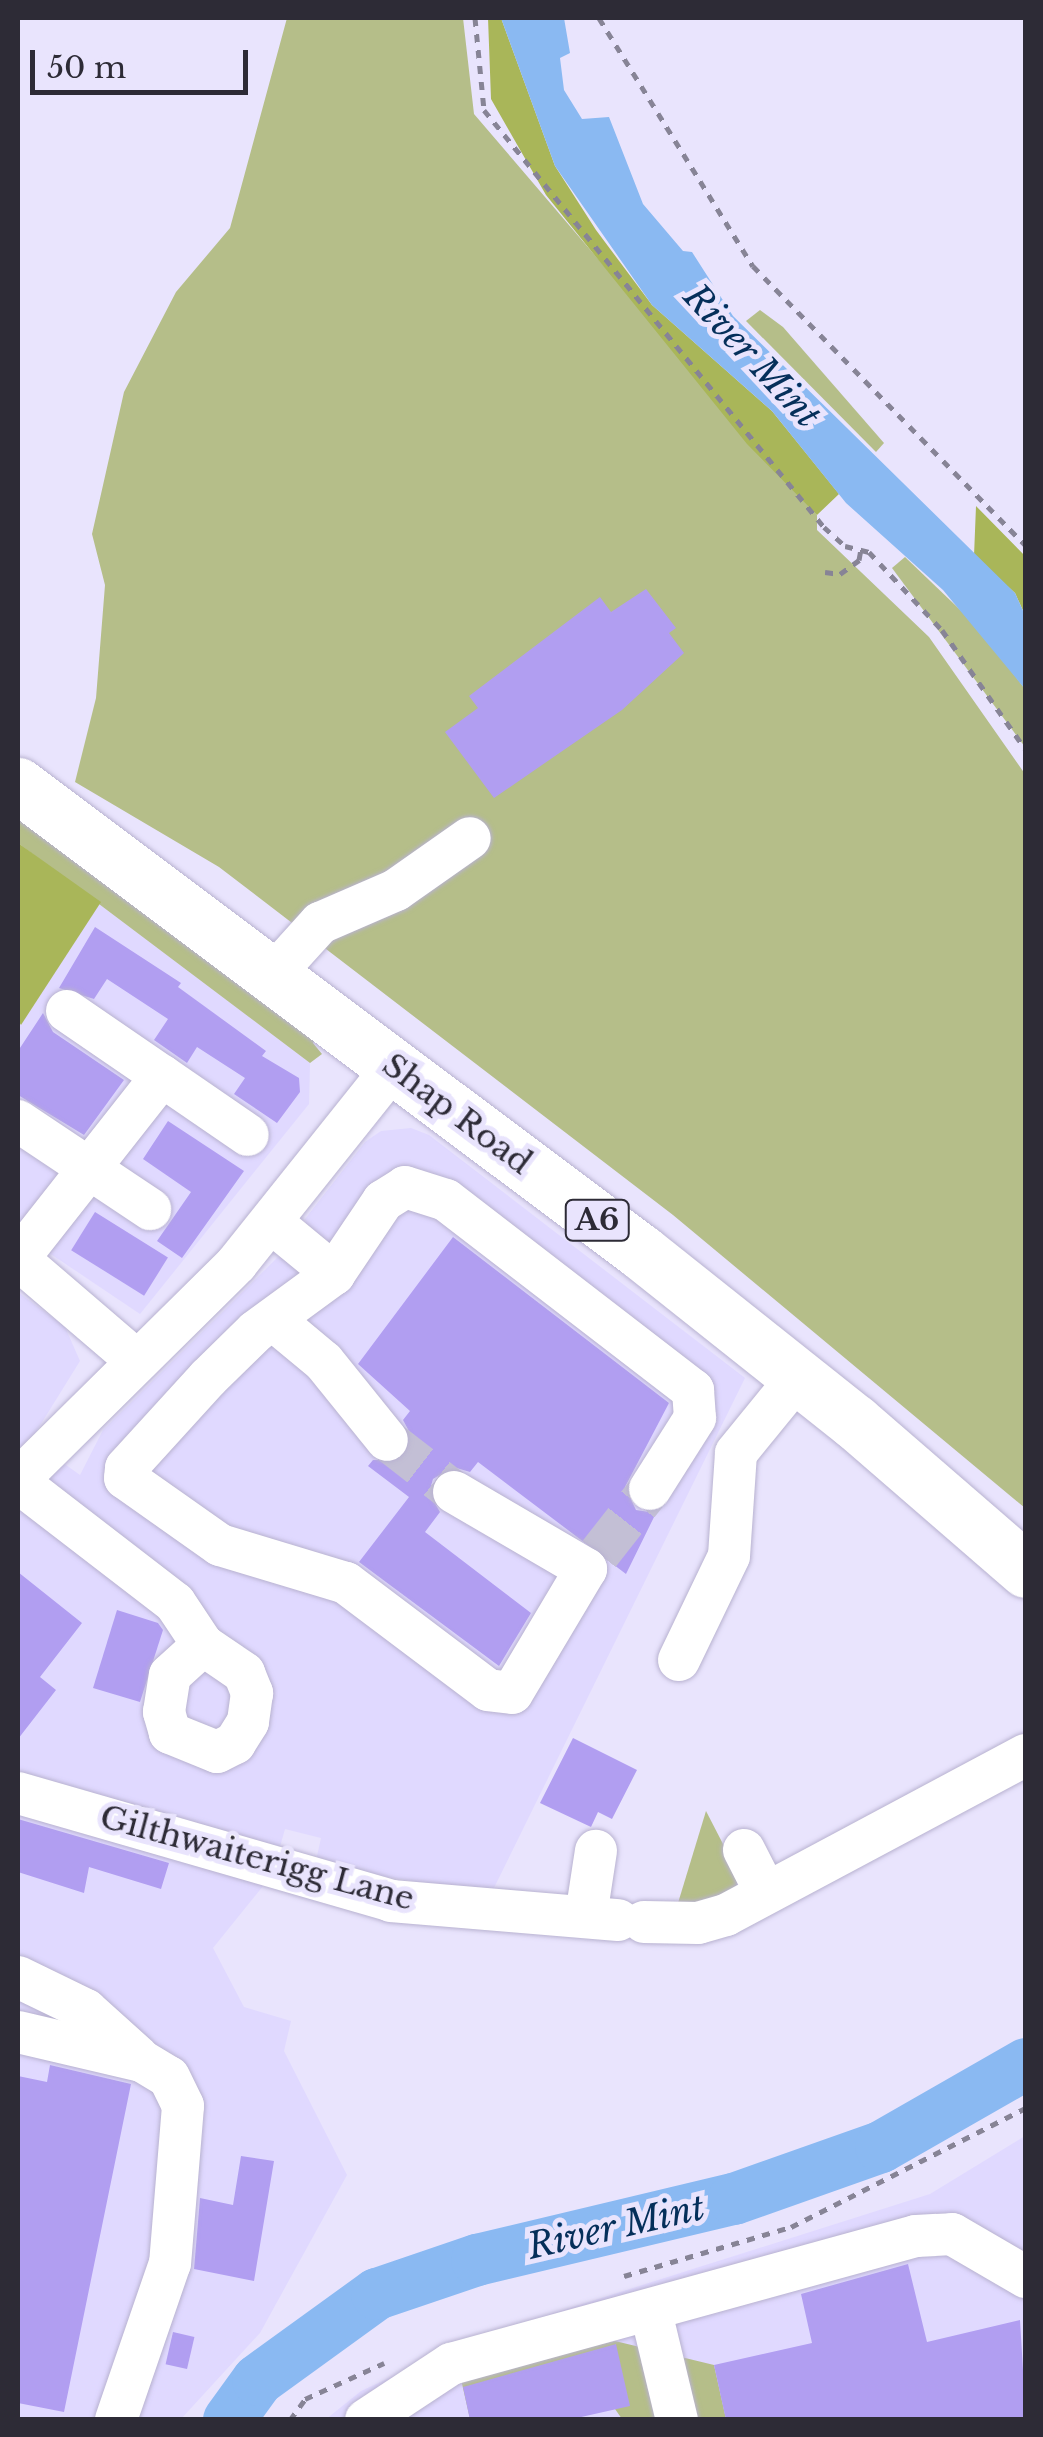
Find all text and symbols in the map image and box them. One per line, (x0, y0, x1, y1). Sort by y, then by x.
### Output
scale bar (35, 30, 252, 92)
text: 50 m (47, 49, 126, 86)
water label: River Mint (675, 275, 829, 437)
street label: Shap Road (375, 1046, 539, 1182)
road number: A6 (564, 1195, 630, 1245)
street label: Gilthwaiterigg Lane (96, 1798, 418, 1918)
water label: River Mint (523, 2186, 709, 2268)

